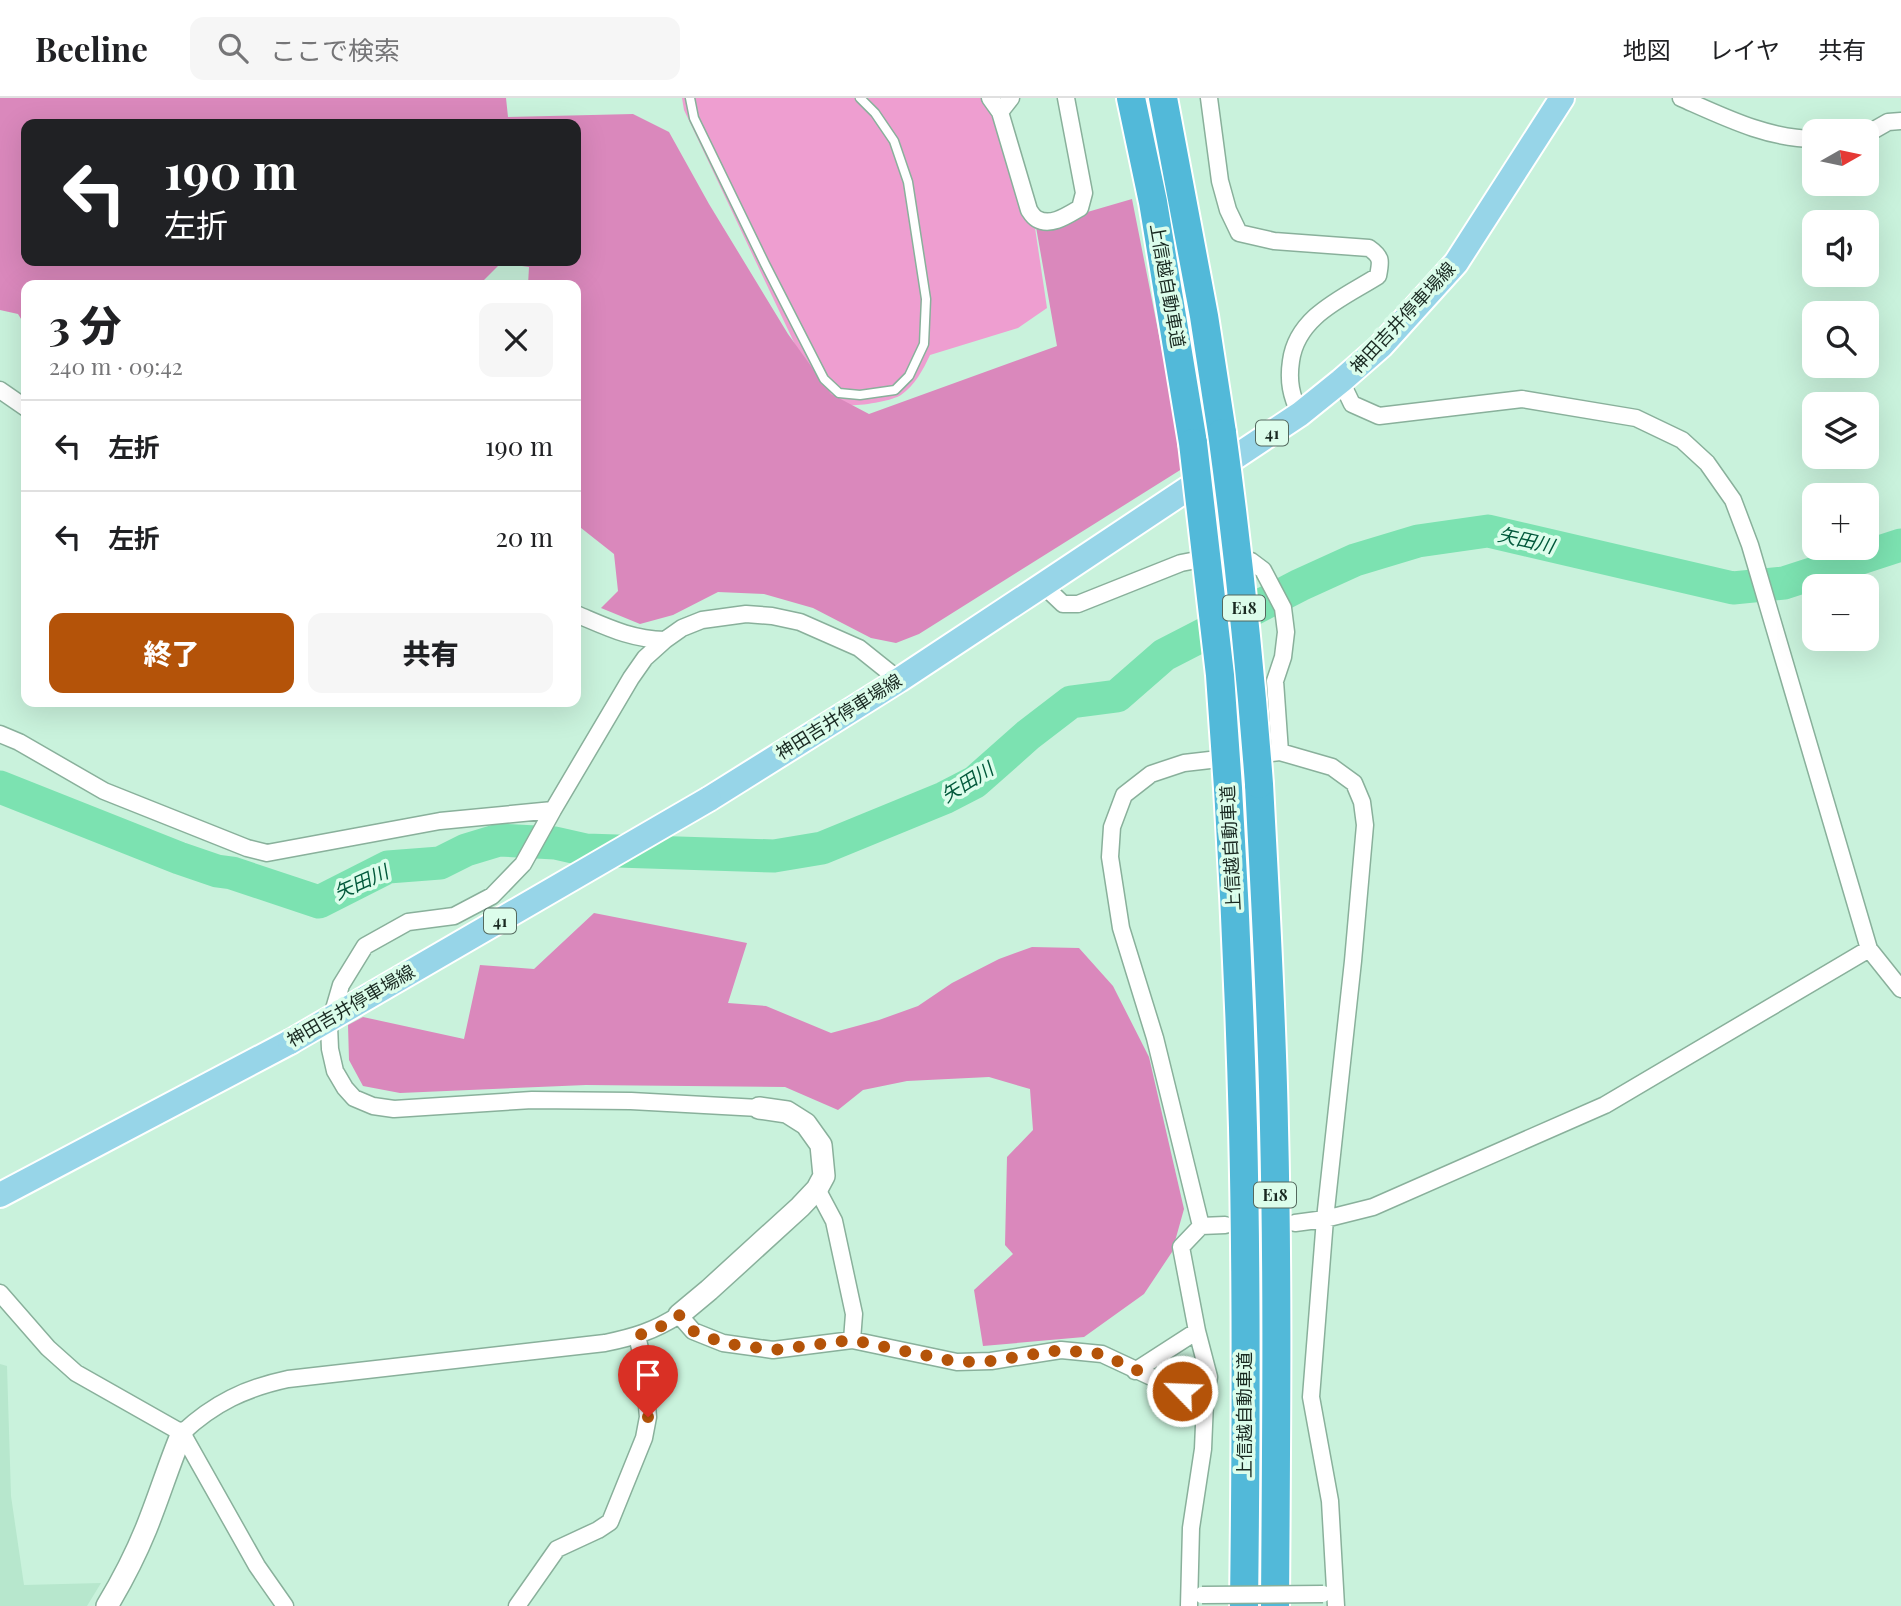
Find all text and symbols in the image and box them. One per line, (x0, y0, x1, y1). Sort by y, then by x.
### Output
search box (190, 17, 680, 80)
text: Beeline (35, 26, 148, 70)
icon: search (214, 29, 252, 67)
text: ここで検索 (270, 32, 400, 67)
text: 地図 (1623, 33, 1671, 65)
text: レイヤ (1709, 33, 1780, 65)
text: 共有 (1818, 33, 1866, 65)
north arrow (1802, 119, 1880, 196)
map controls (1802, 119, 1879, 651)
text: 190 m (164, 137, 297, 202)
icon: left (49, 147, 140, 238)
text: 左折 (164, 202, 228, 245)
button: sound (1802, 210, 1879, 287)
street label: 上信越自動車道 (1145, 222, 1191, 350)
street label: 神田吉井停車場線 (1344, 256, 1460, 378)
text: 3 分 (49, 296, 121, 352)
button: search (1802, 301, 1879, 378)
button: close (479, 303, 553, 377)
text: 240 m · 09:42 (49, 350, 183, 381)
button: layers (1802, 392, 1879, 469)
road number: 41 (1256, 420, 1288, 446)
icon: left (49, 427, 87, 465)
text: 190 m (485, 428, 553, 463)
text: 左折 (108, 429, 160, 464)
button: + (1802, 483, 1879, 560)
icon: left (49, 518, 87, 556)
text: 20 m (495, 519, 553, 554)
text: 左折 (108, 520, 160, 555)
water label: 矢田川 (1496, 520, 1559, 559)
button: − (1802, 574, 1879, 651)
road number: E18 (1223, 596, 1265, 621)
button: 終了 (49, 613, 294, 693)
button: 共有 (308, 613, 553, 693)
street label: 神田吉井停車場線 (771, 668, 906, 764)
water label: 矢田川 (935, 754, 999, 807)
street label: 上信越自動車道 (1215, 785, 1245, 912)
water label: 矢田川 (329, 857, 394, 905)
road number: 41 (484, 908, 516, 934)
street label: 神田吉井停車場線 (282, 959, 419, 1052)
road number: E18 (1254, 1182, 1296, 1208)
pin (618, 1345, 678, 1417)
street label: 上信越自動車道 (1232, 1352, 1256, 1478)
position arrow (1145, 1354, 1219, 1428)
icon: arrive (629, 1356, 667, 1394)

